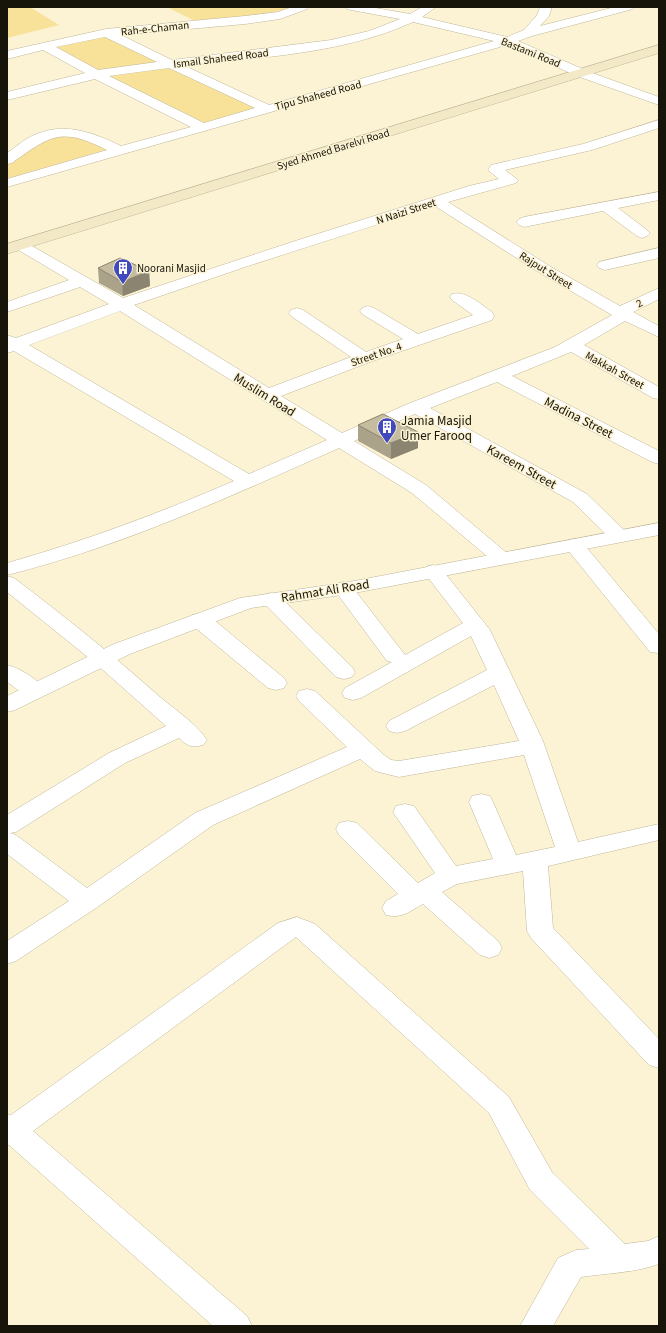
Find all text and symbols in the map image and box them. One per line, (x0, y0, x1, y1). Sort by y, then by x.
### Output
street label: Rah-e-Chaman (120, 17, 190, 40)
street label: Bastami Road (499, 34, 563, 71)
street label: Ismail Shaheed Road (172, 45, 270, 72)
street label: Tipu Shaheed Road (273, 77, 363, 114)
street label: Syed Ahmed Barelvi Road (275, 125, 391, 174)
street label: N Naizi Street (374, 195, 438, 228)
street label: Rajput Street (516, 248, 575, 293)
building icon: Noorani Masjid (112, 257, 134, 285)
place label: Noorani Masjid (137, 261, 206, 276)
street label: 2 (633, 296, 645, 311)
street label: Street No. 4 (349, 339, 404, 370)
street label: Makkah Street (582, 348, 647, 393)
street label: Muslim Road (230, 369, 299, 421)
street label: Madina Street (541, 393, 617, 443)
place label: Jamia Masjid Umer Farooq (401, 412, 472, 445)
building icon: Jamia Masjid Umer Farooq (376, 416, 398, 444)
street label: Kareem Street (483, 440, 560, 494)
street label: Rahmat Ali Road (280, 575, 371, 607)

